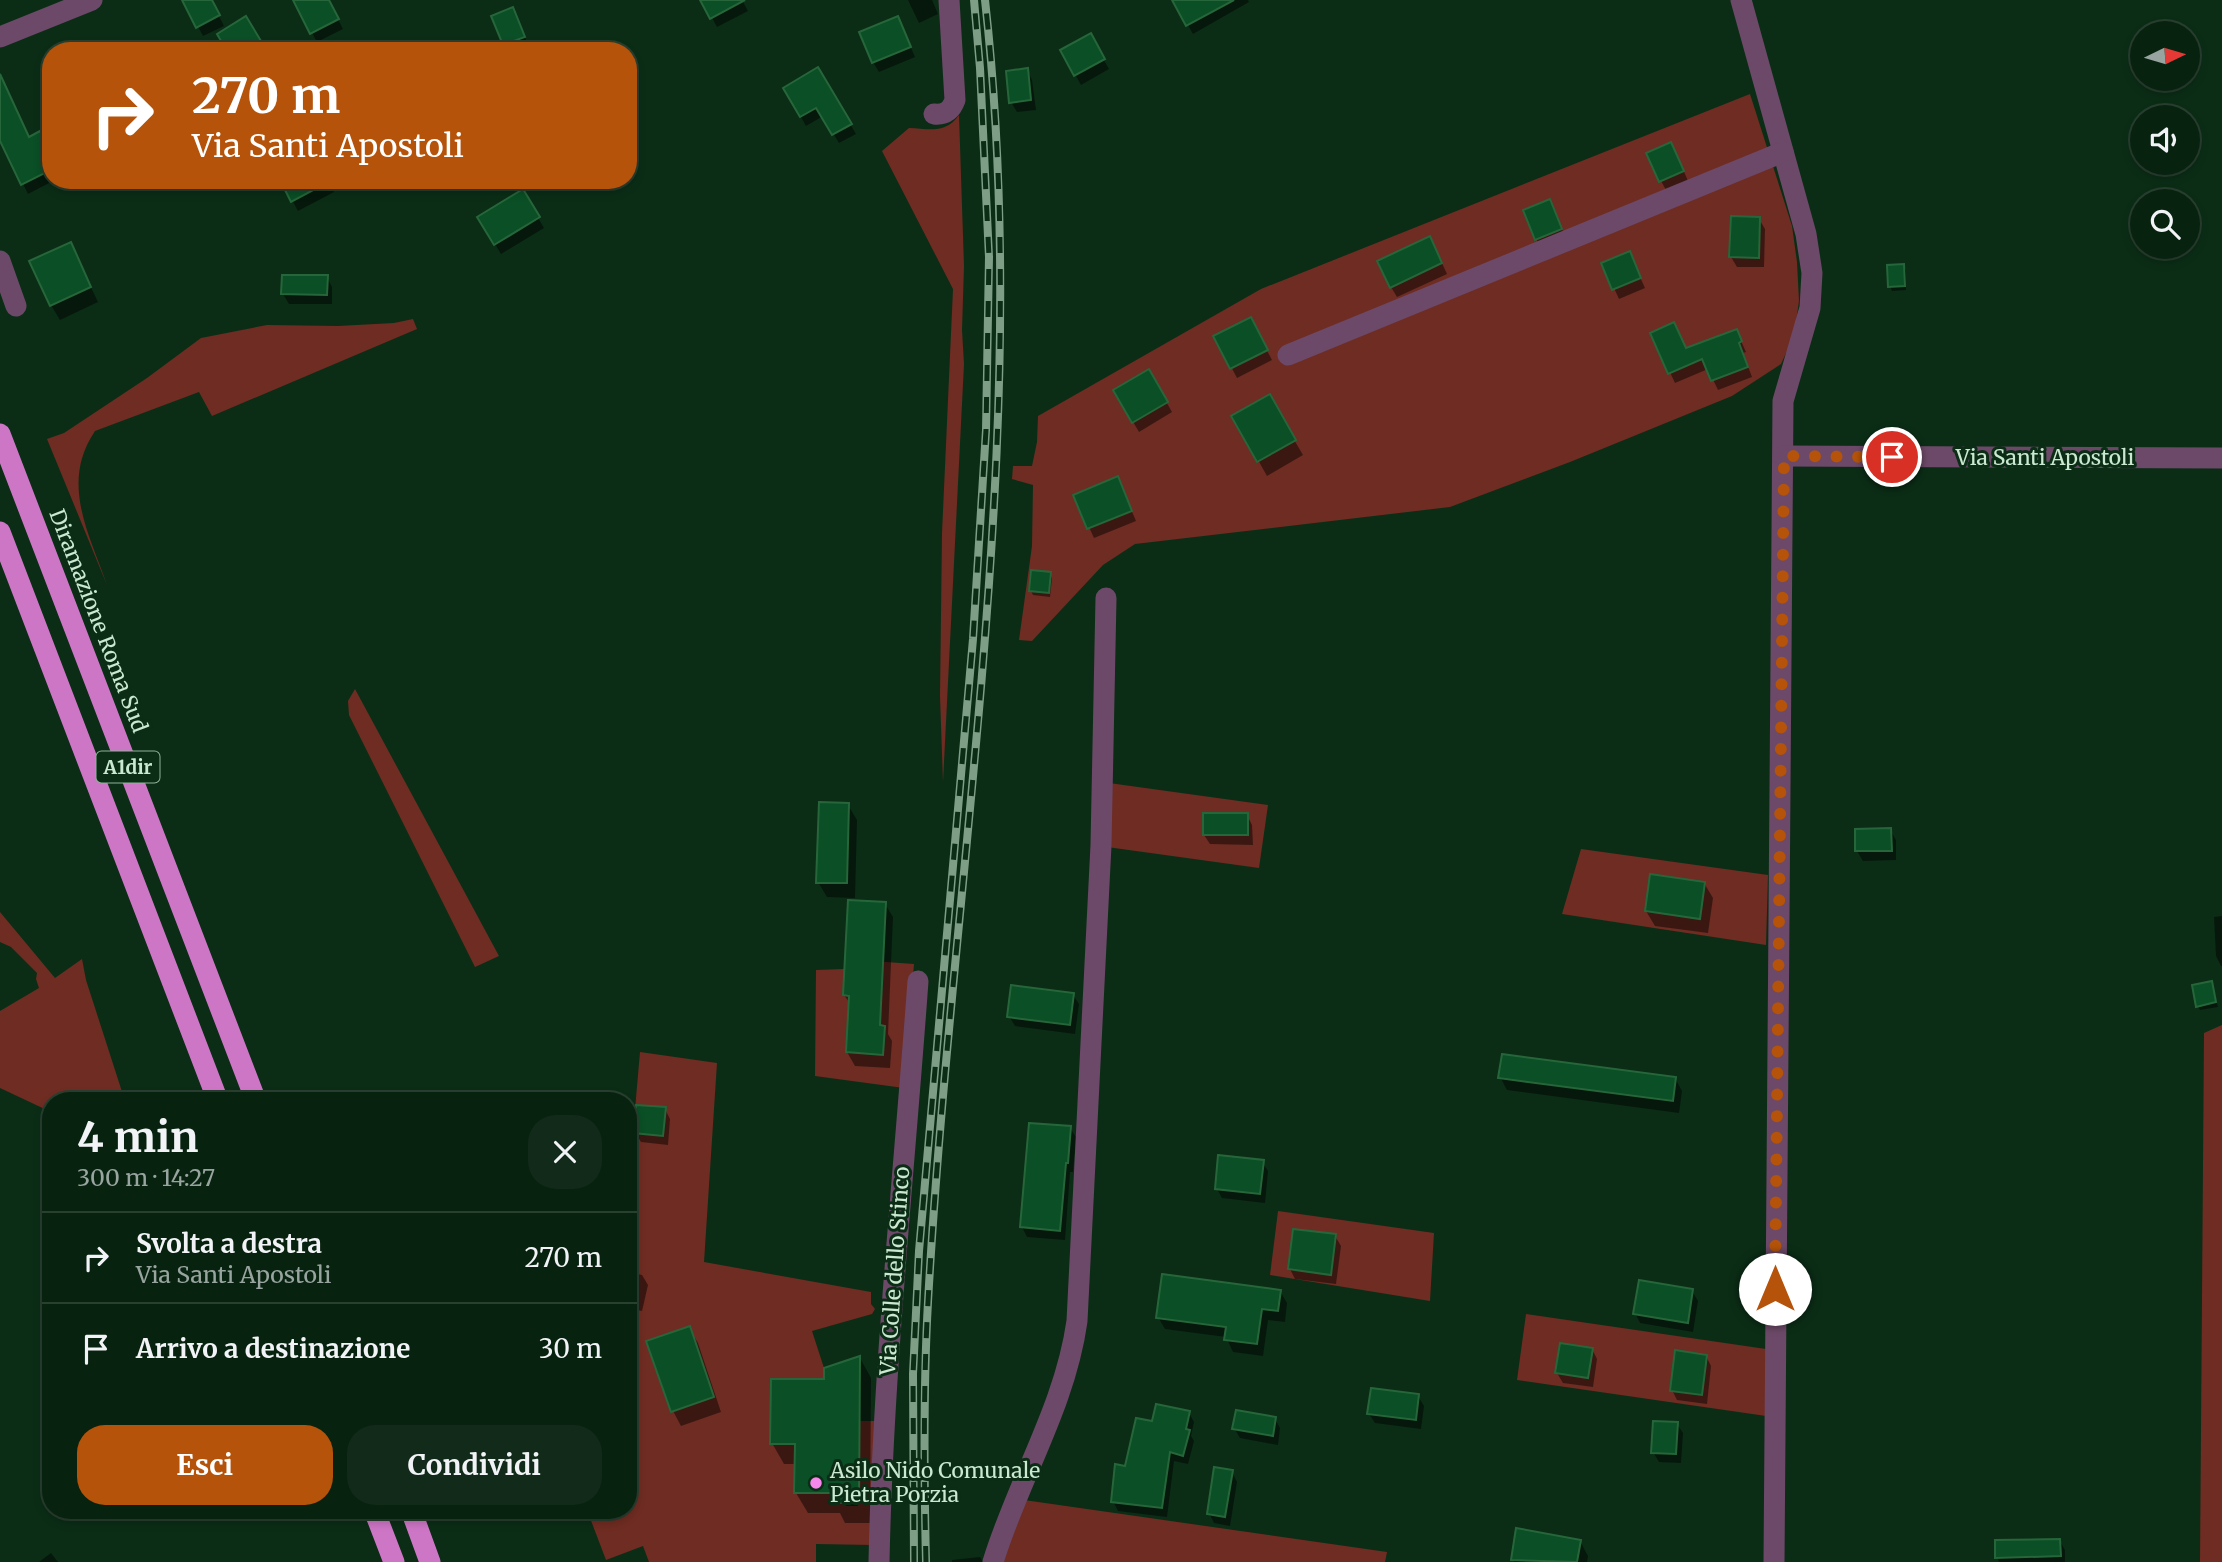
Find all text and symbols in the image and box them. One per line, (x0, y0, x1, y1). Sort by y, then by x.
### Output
north arrow (2130, 21, 2200, 91)
map controls (2130, 21, 2200, 259)
text: 270 m (192, 65, 340, 126)
icon: right (77, 70, 168, 161)
button: sound (2130, 105, 2200, 175)
text: Via Santi Apostoli (192, 126, 464, 166)
button: search (2130, 189, 2200, 259)
pin (1862, 427, 1922, 487)
icon: arrive (1873, 438, 1911, 476)
street label: Via Santi Apostoli (1955, 444, 2134, 471)
street label: Diramazione Roma Sud (43, 505, 154, 737)
road number: A1dir (96, 752, 160, 782)
text: 4 min (77, 1111, 199, 1163)
button: close (528, 1115, 602, 1189)
text: 300 m · 14:27 (77, 1163, 215, 1192)
street label: Via Colle dello Stinco (874, 1166, 915, 1377)
text: Svolta a destra (136, 1227, 322, 1260)
icon: right (77, 1239, 115, 1277)
text: 270 m (525, 1241, 602, 1274)
position arrow (1738, 1252, 1812, 1326)
text: Via Santi Apostoli (136, 1260, 331, 1289)
icon: arrive (77, 1330, 115, 1368)
text: Arrivo a destinazione (136, 1332, 410, 1365)
text: 30 m (539, 1332, 602, 1365)
button: Esci (77, 1425, 333, 1505)
button: Condividi (347, 1425, 602, 1505)
place label: Asilo Nido Comunale Pietra Porzia (829, 1457, 1040, 1508)
marker: Asilo Nido Comunale Pietra Porzia (808, 1475, 824, 1491)

